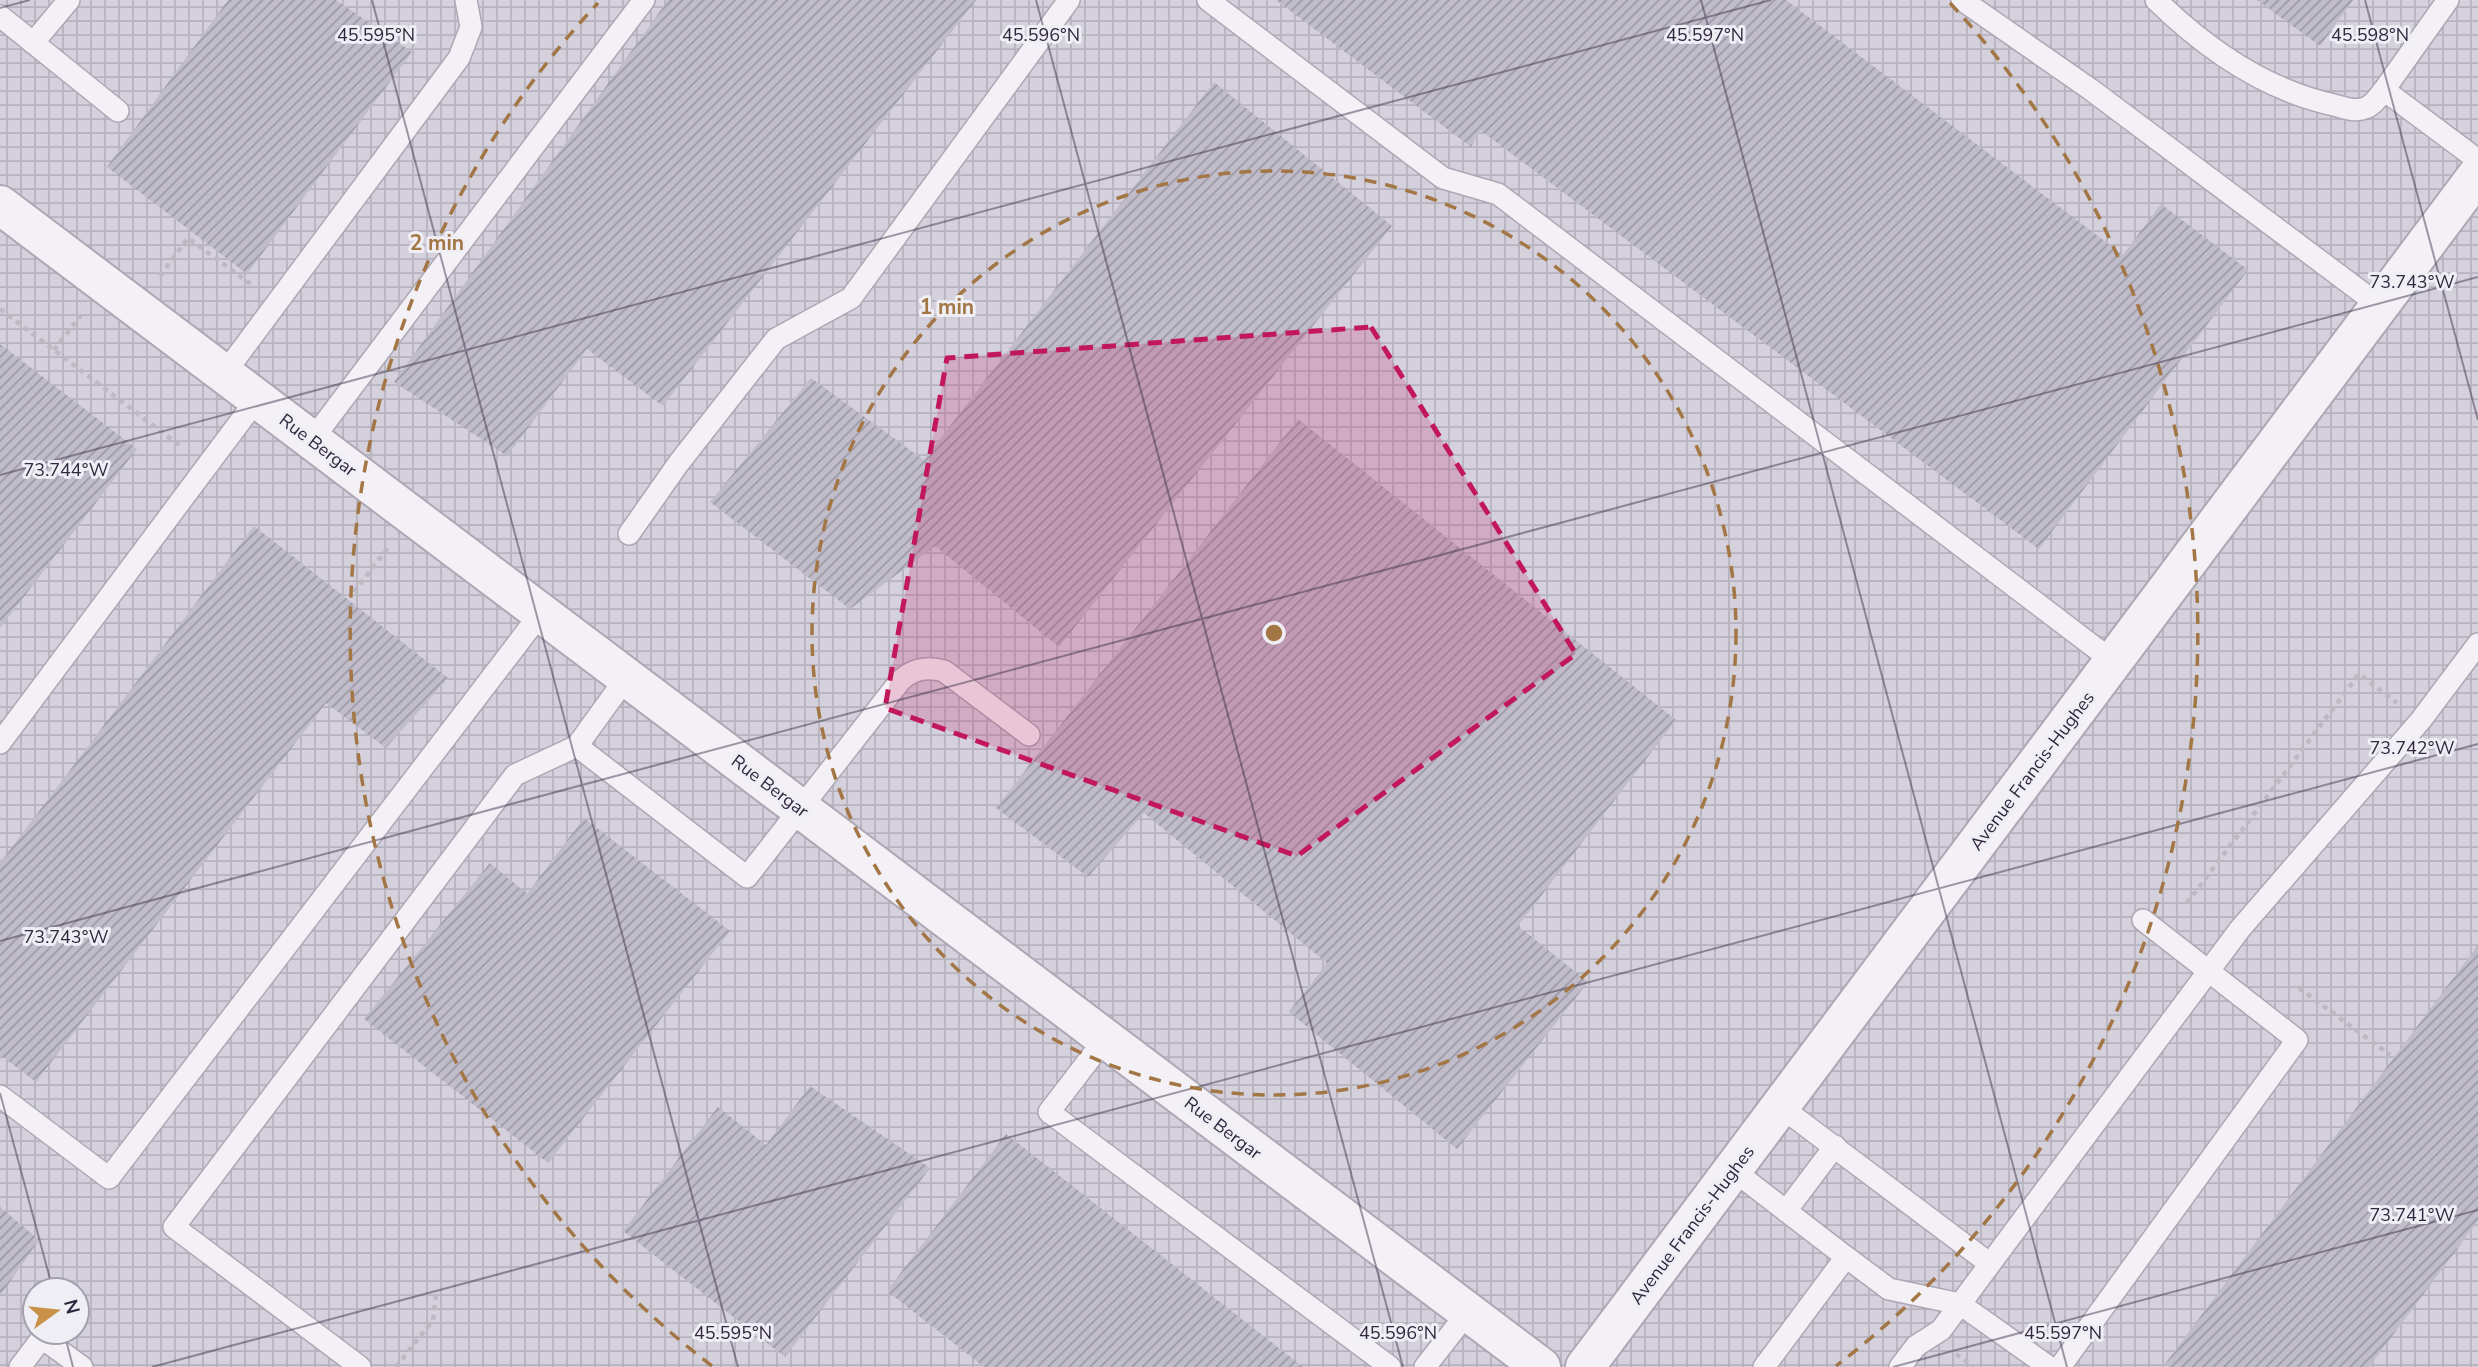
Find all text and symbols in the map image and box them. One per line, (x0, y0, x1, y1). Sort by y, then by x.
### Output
text: 45.595°N (337, 23, 415, 47)
text: 45.596°N (1002, 23, 1080, 47)
text: 45.597°N (1666, 23, 1744, 47)
text: 45.598°N (2331, 23, 2409, 47)
text: 2 min (410, 229, 464, 257)
text: 73.743°W (2370, 270, 2455, 294)
text: 1 min (920, 293, 974, 321)
street label: Rue Bergar (274, 408, 362, 482)
text: 73.744°W (24, 458, 109, 482)
centre of rings (1262, 621, 1286, 645)
street label: Avenue Francis-Hughes (1964, 687, 2100, 855)
text: 73.742°W (2370, 736, 2455, 760)
street label: Rue Bergar (726, 749, 814, 823)
text: 73.743°W (24, 925, 109, 949)
street label: Rue Bergar (1179, 1091, 1267, 1165)
street label: Avenue Francis-Hughes (1624, 1141, 1760, 1309)
text: 73.741°W (2370, 1203, 2455, 1227)
north arrow (21, 1276, 91, 1346)
text: N (57, 1297, 86, 1317)
text: 45.595°N (694, 1321, 772, 1345)
text: 45.596°N (1359, 1321, 1437, 1345)
text: 45.597°N (2024, 1321, 2102, 1345)

